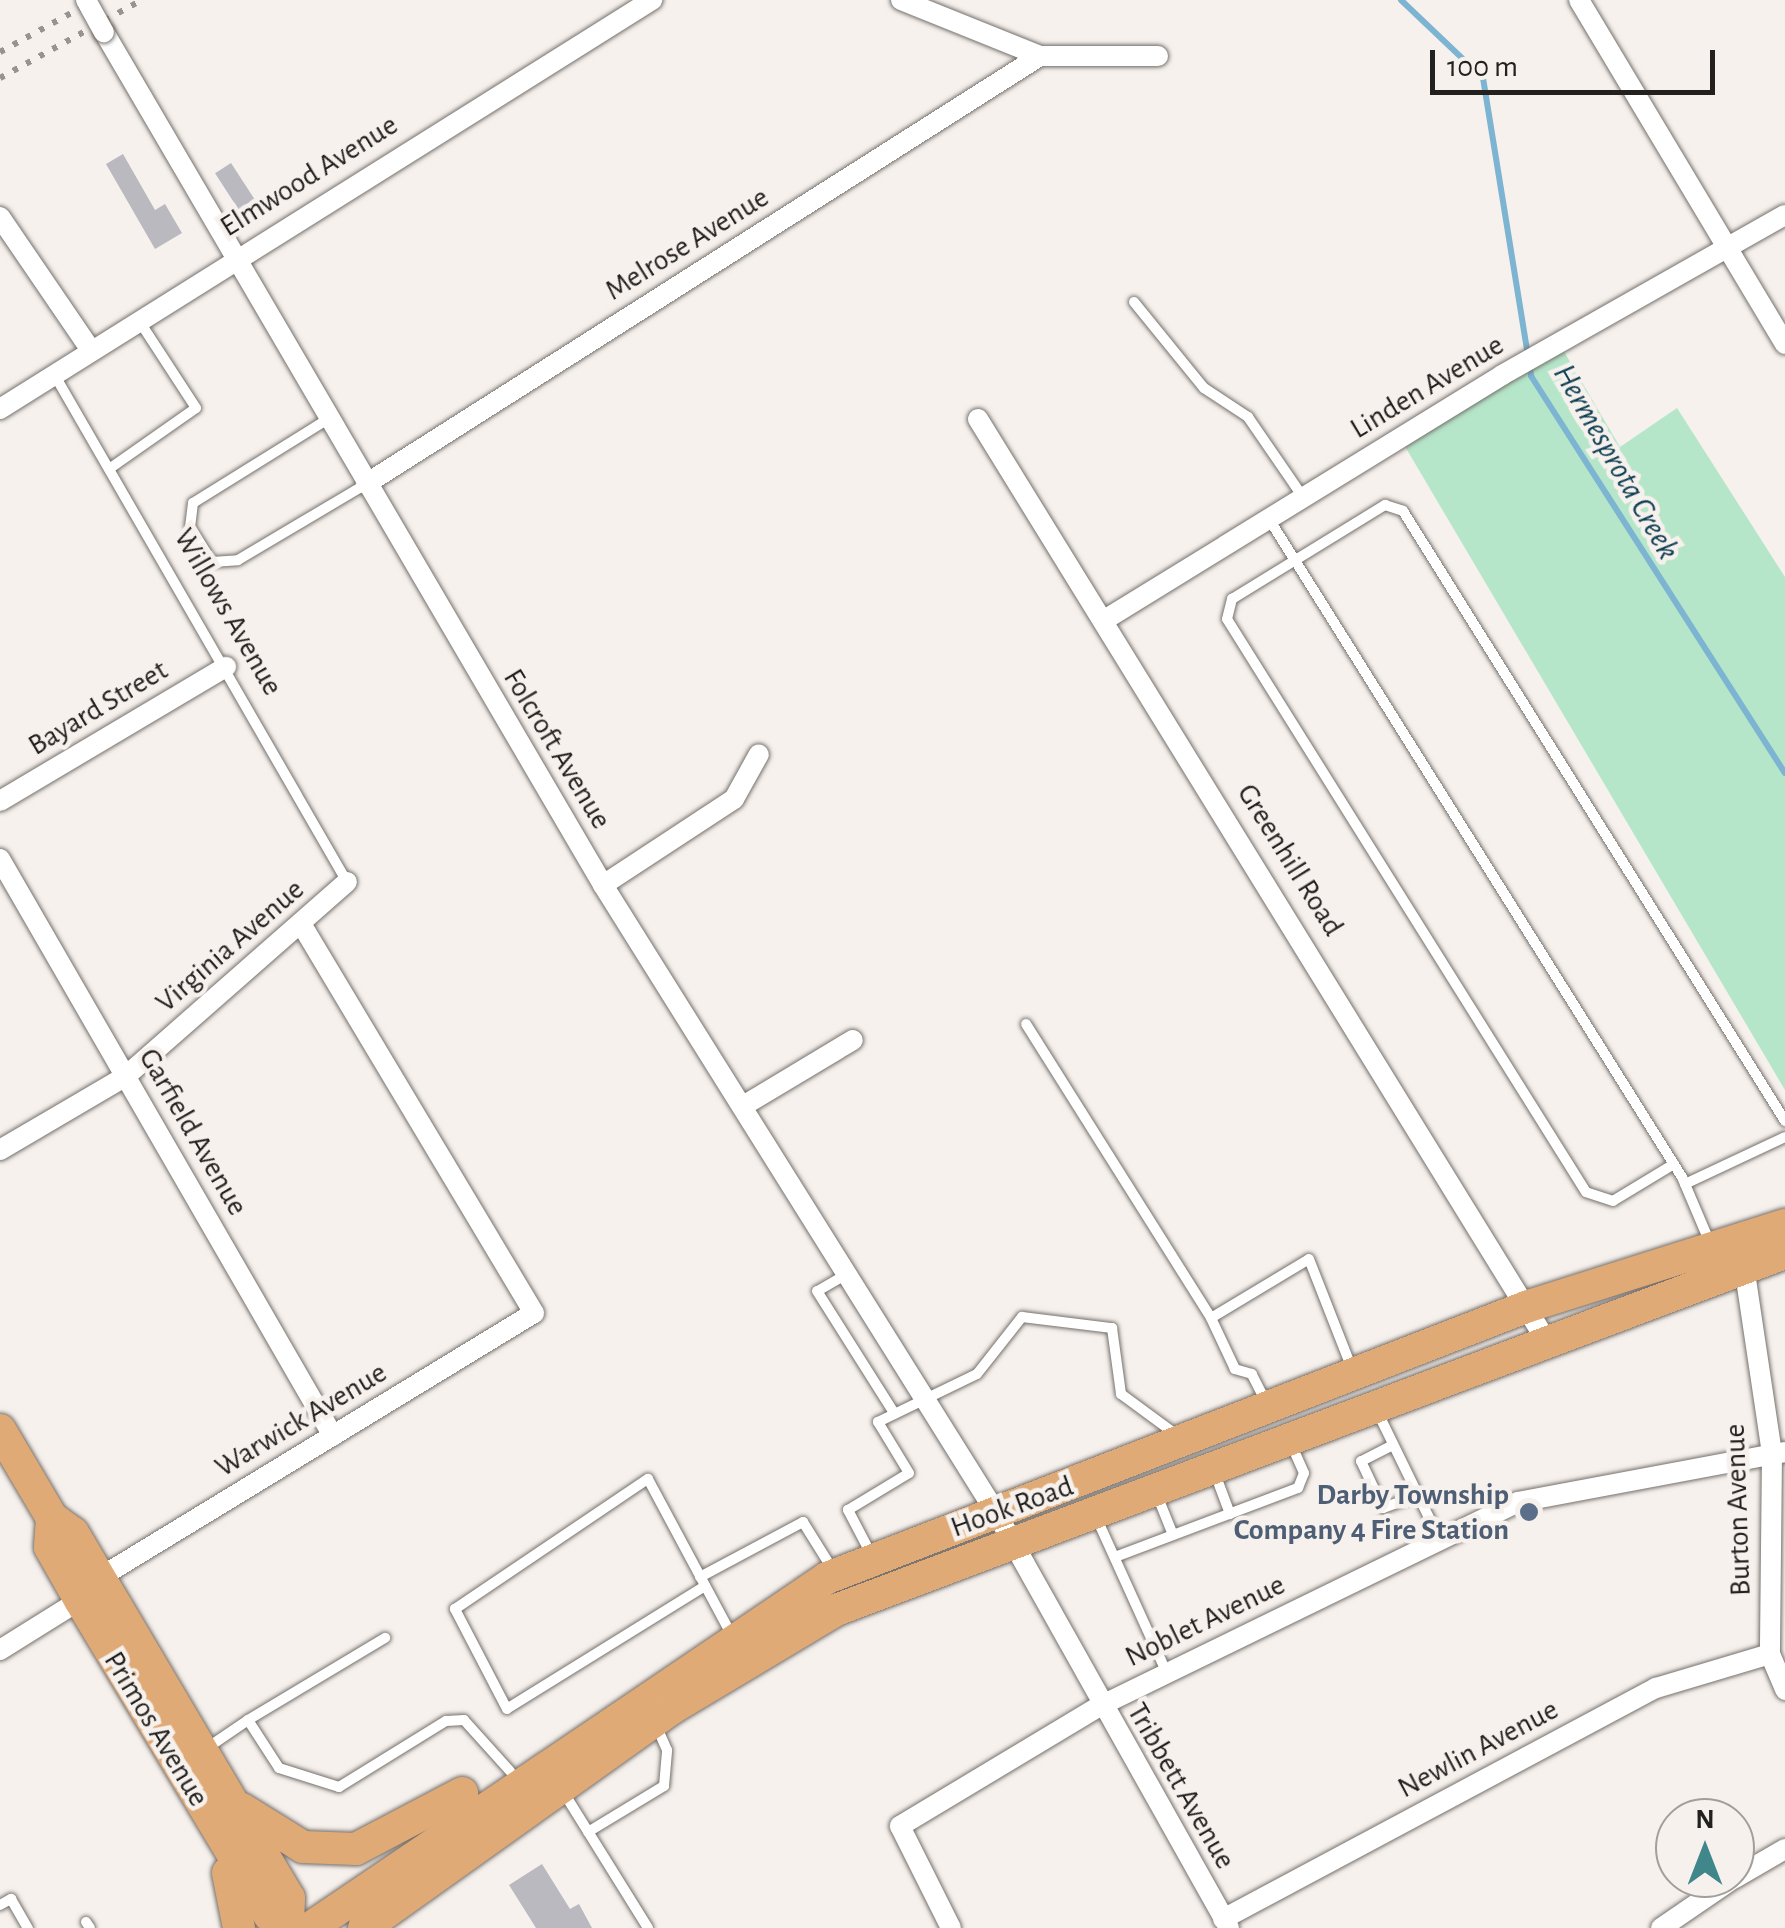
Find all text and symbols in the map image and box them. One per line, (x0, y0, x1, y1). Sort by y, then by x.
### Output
scale bar (1435, 30, 1720, 92)
text: 100 m (1447, 52, 1518, 82)
street label: Elmwood Avenue (214, 107, 404, 245)
street label: Melrose Avenue (599, 179, 775, 309)
street label: Linden Avenue (1344, 327, 1510, 447)
water label: Hermesprota Creek (1545, 358, 1687, 566)
street label: Willows Avenue (166, 522, 290, 702)
street label: Bayard Street (22, 652, 174, 764)
street label: Folcroft Avenue (495, 662, 619, 836)
street label: Greenhill Road (1229, 777, 1351, 943)
street label: Virginia Avenue (148, 872, 312, 1020)
street label: Garfield Avenue (131, 1042, 255, 1222)
street label: Warwick Avenue (209, 1355, 393, 1485)
street label: Burton Avenue (1717, 1423, 1759, 1597)
street label: Hook Road (946, 1468, 1078, 1546)
place label: Darby Township Company 4 Fire Station (1234, 1477, 1509, 1548)
marker: Darby Township Company 4 Fire Station (1518, 1501, 1540, 1523)
street label: Noblet Avenue (1119, 1567, 1291, 1675)
street label: Primos Avenue (96, 1645, 216, 1813)
street label: Newlin Avenue (1392, 1692, 1564, 1806)
street label: Tribbett Avenue (1119, 1696, 1243, 1876)
north arrow (1655, 1798, 1755, 1898)
text: N (1695, 1806, 1715, 1834)

